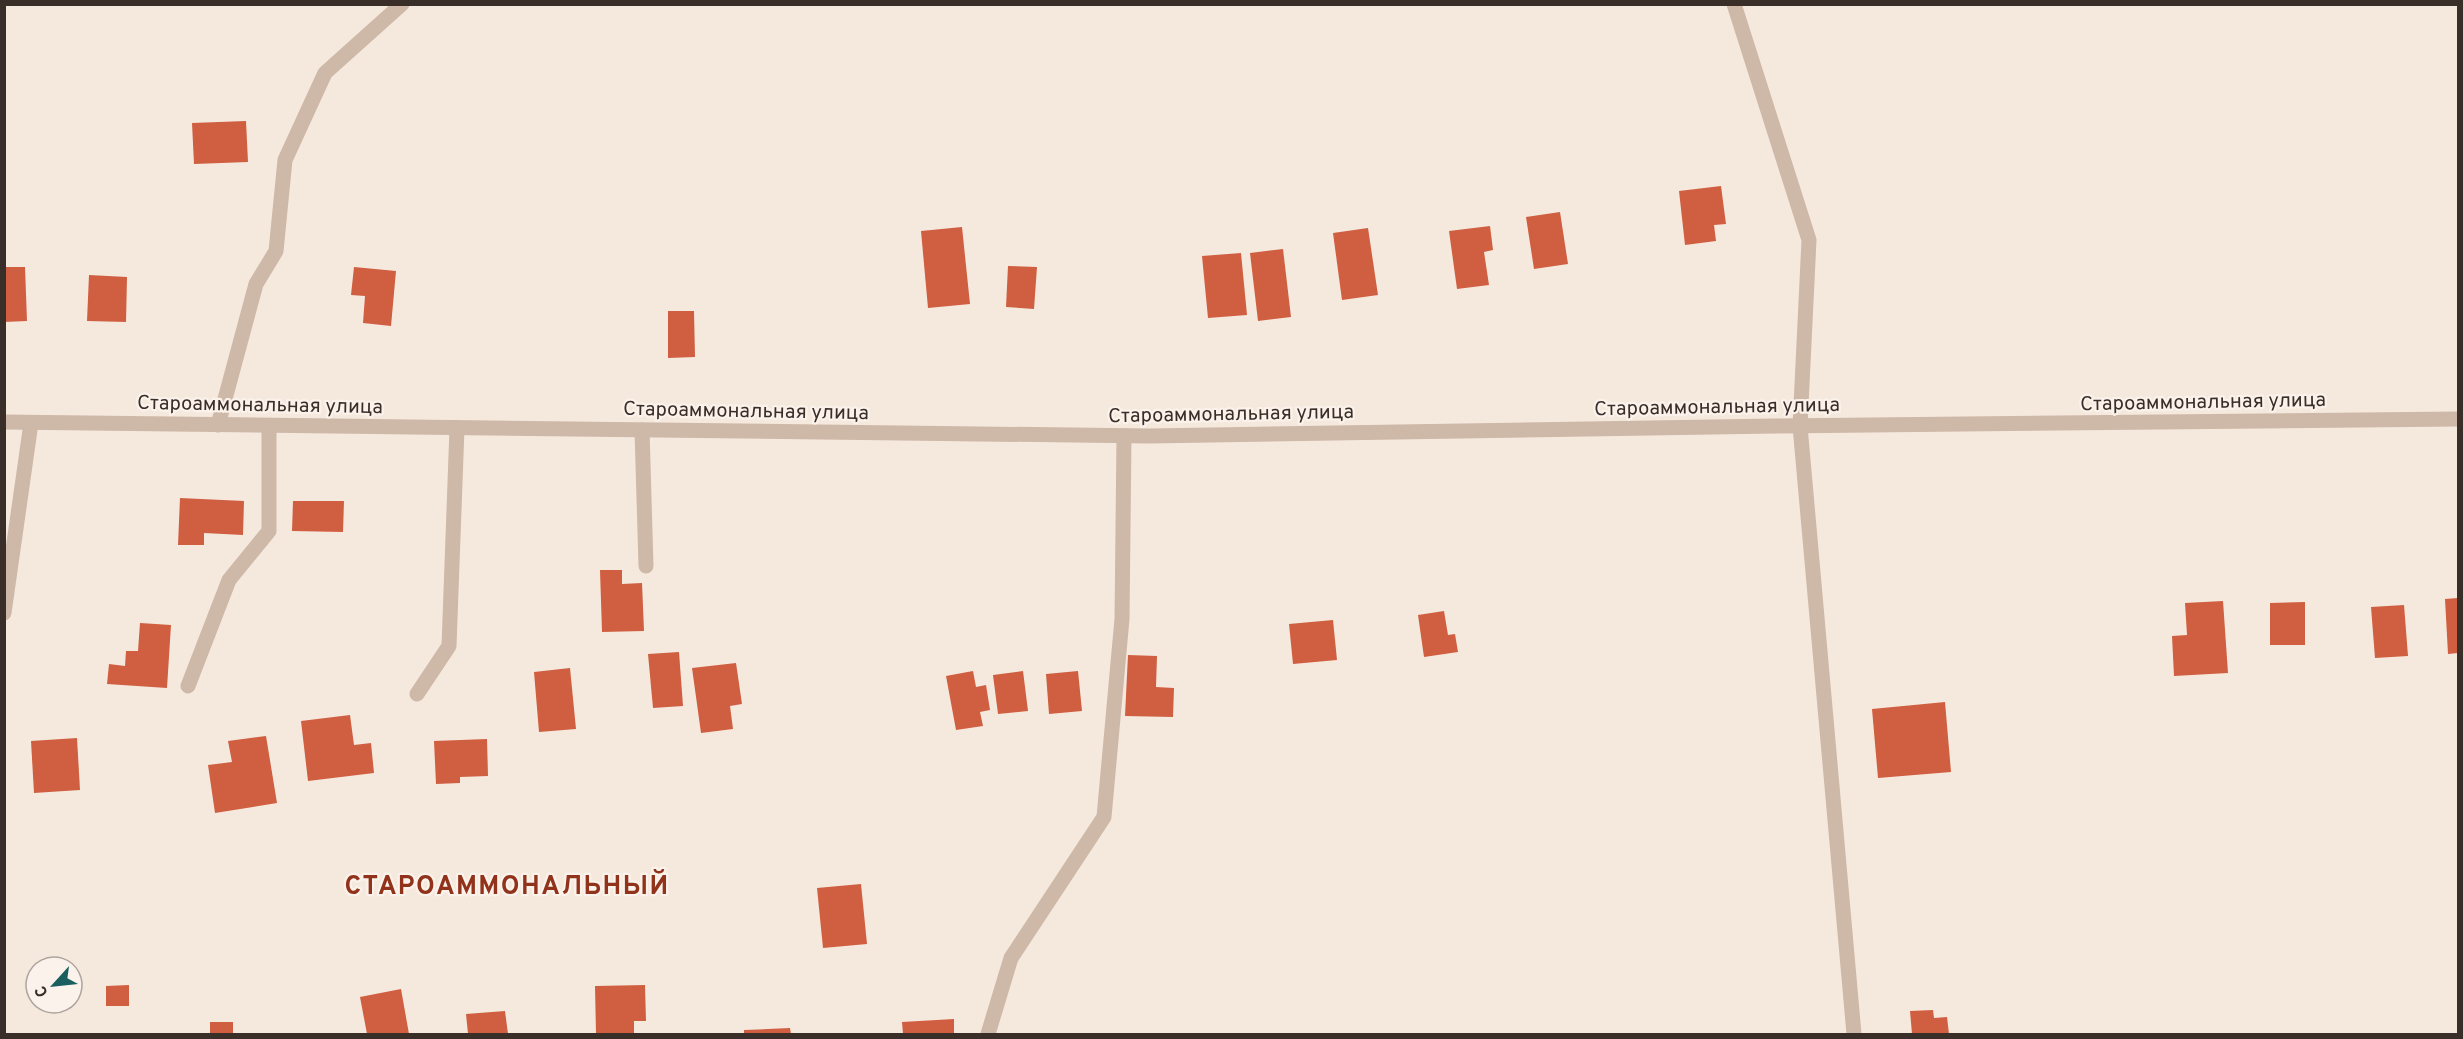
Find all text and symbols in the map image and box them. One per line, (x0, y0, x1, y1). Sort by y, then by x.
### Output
street label: Староаммональная улица (2080, 388, 2326, 418)
street label: Староаммональная улица (137, 391, 383, 421)
street label: Староаммональная улица (1594, 393, 1840, 423)
street label: Староаммональная улица (623, 397, 869, 427)
street label: Староаммональная улица (1108, 400, 1354, 430)
district label: СТАРОАММОНАЛЬНЫЙ (344, 869, 670, 904)
north arrow (24, 955, 84, 1015)
text: С (31, 982, 54, 1000)

